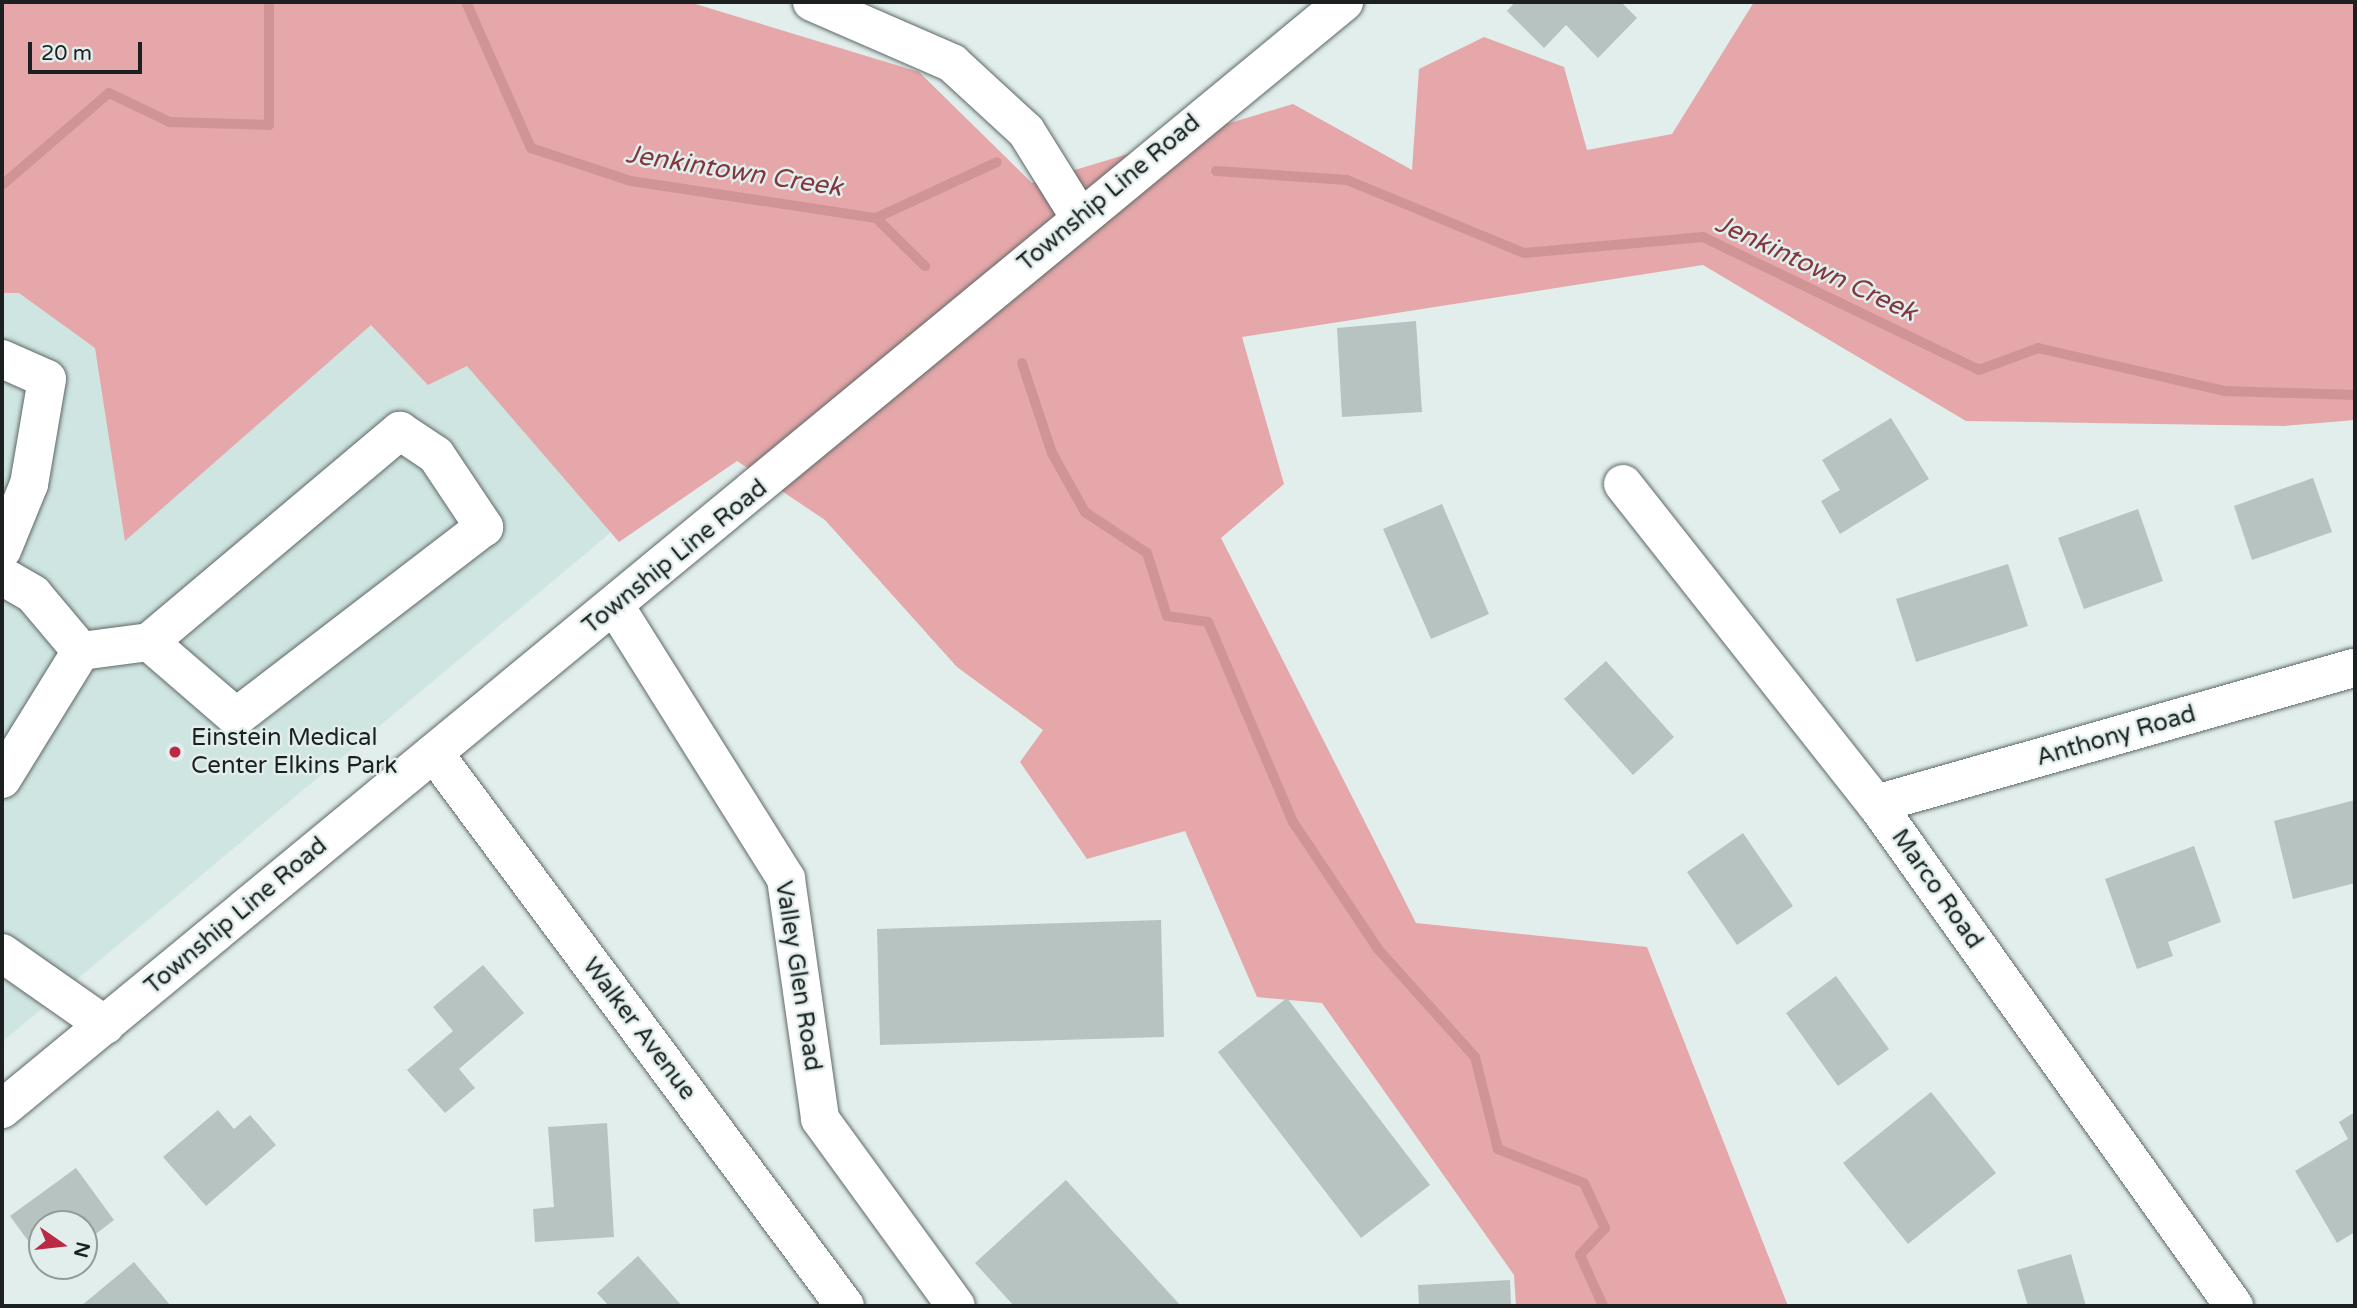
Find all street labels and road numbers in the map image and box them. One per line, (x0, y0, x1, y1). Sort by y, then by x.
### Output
street label: Township Line Road (1012, 108, 1206, 278)
street label: Township Line Road (577, 474, 773, 640)
street label: Anthony Road (2033, 700, 2199, 772)
street label: Marco Road (1885, 824, 1989, 954)
street label: Township Line Road (139, 831, 333, 1001)
street label: Valley Glen Road (769, 879, 827, 1073)
street label: Walker Avenue (576, 952, 702, 1106)

